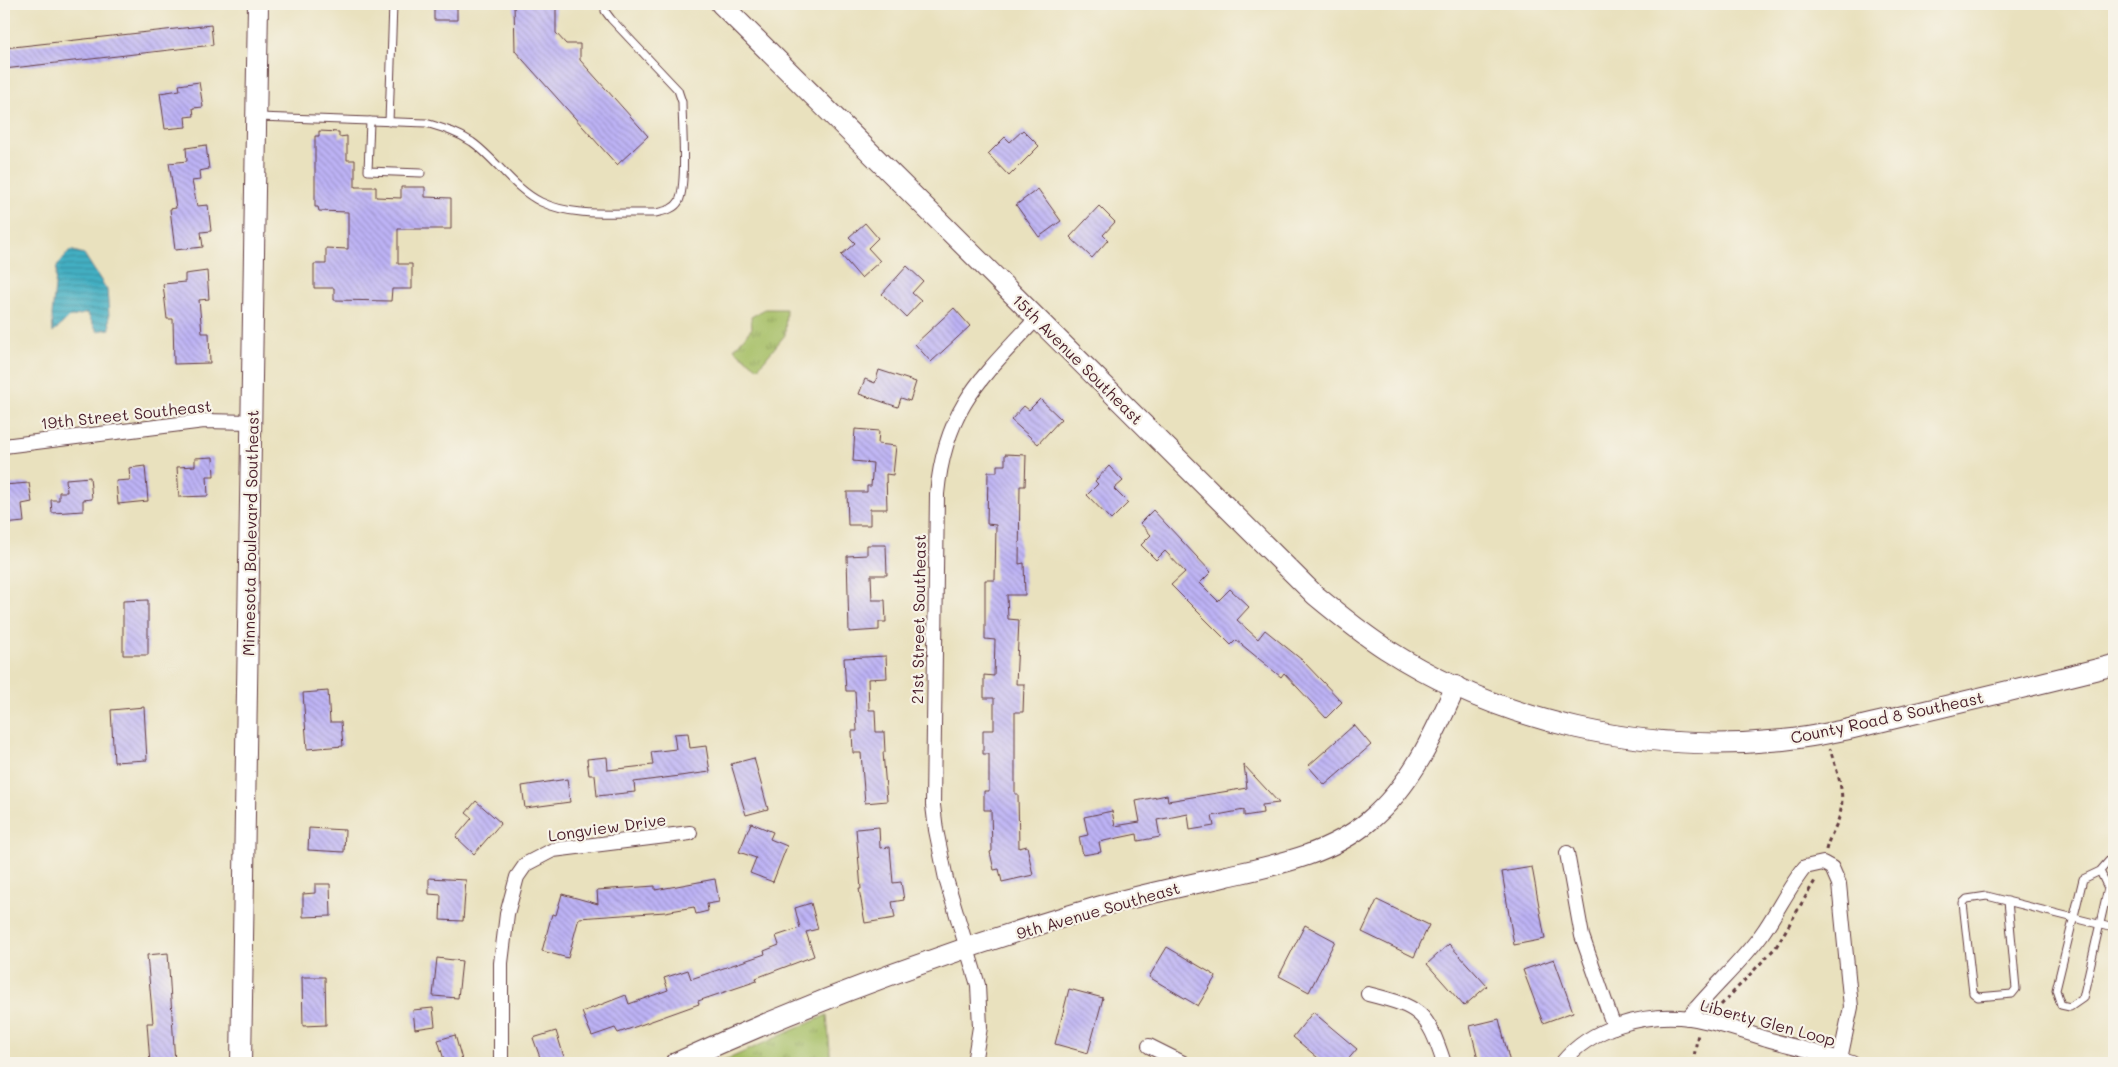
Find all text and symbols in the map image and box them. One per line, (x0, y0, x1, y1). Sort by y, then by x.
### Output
street label: 15th Avenue Southeast (1008, 289, 1148, 429)
street label: 19th Street Southeast (39, 395, 213, 433)
street label: Minnesota Boulevard Southeast (237, 410, 263, 656)
street label: 21st Street Southeast (906, 534, 930, 704)
street label: County Road 8 Southeast (1789, 686, 1985, 748)
street label: Longview Drive (547, 808, 667, 846)
street label: 9th Avenue Southeast (1014, 877, 1182, 943)
street label: Liberty Glen Loop (1698, 994, 1838, 1050)

